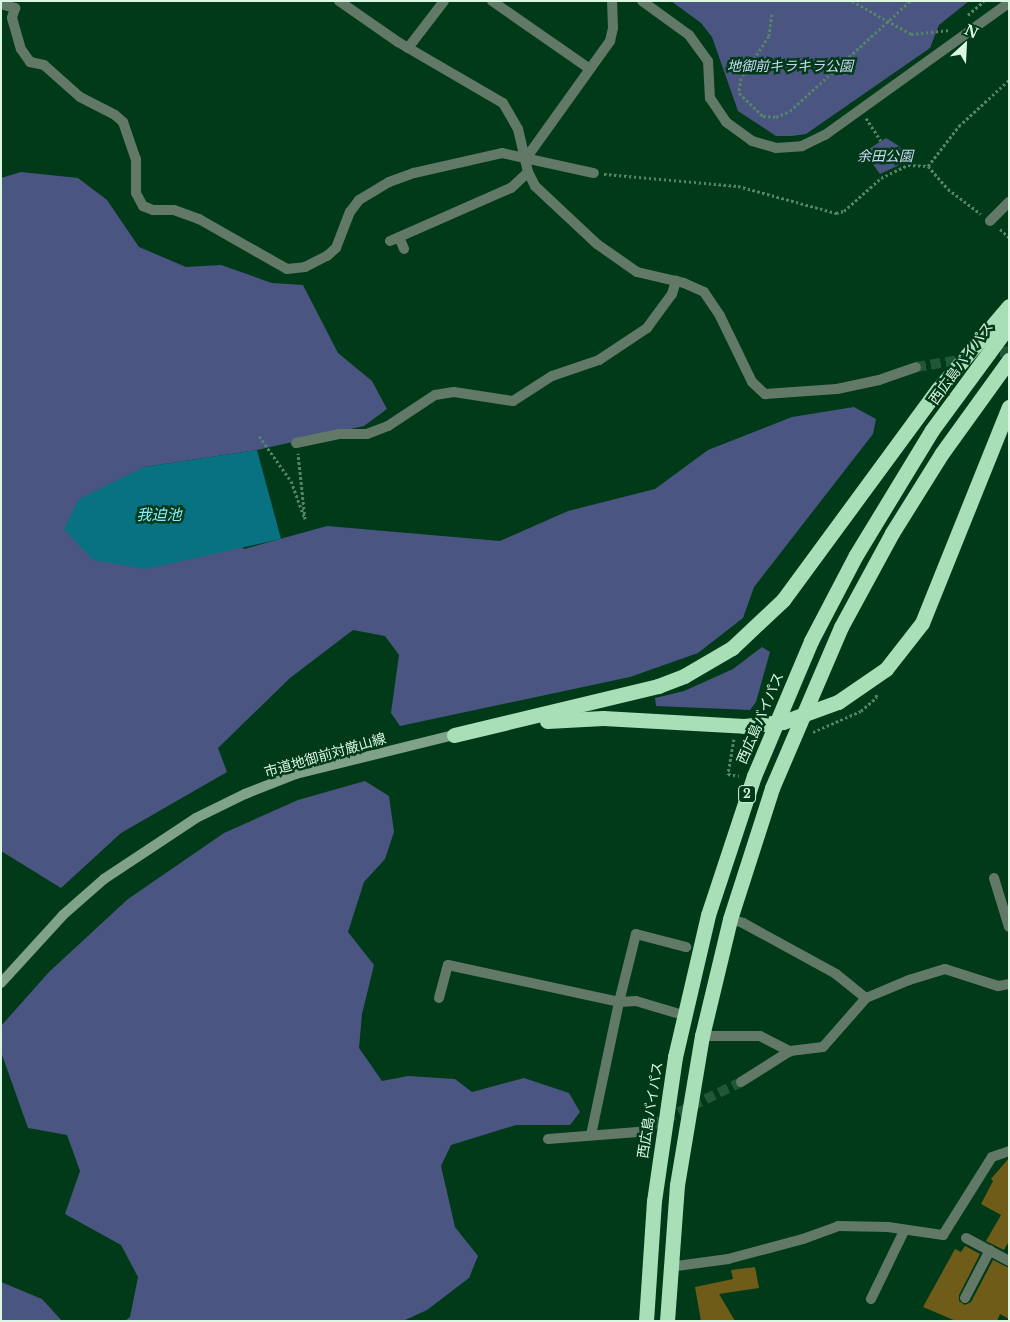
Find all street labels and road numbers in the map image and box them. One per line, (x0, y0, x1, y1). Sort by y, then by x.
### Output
street label: 西広島バイパス (925, 318, 997, 408)
street label: 西広島バイパス (733, 670, 787, 766)
street label: 市道地御前対厳山線 (262, 730, 388, 780)
road number: 2 (737, 784, 757, 804)
street label: 西広島バイパス (634, 1060, 666, 1160)

